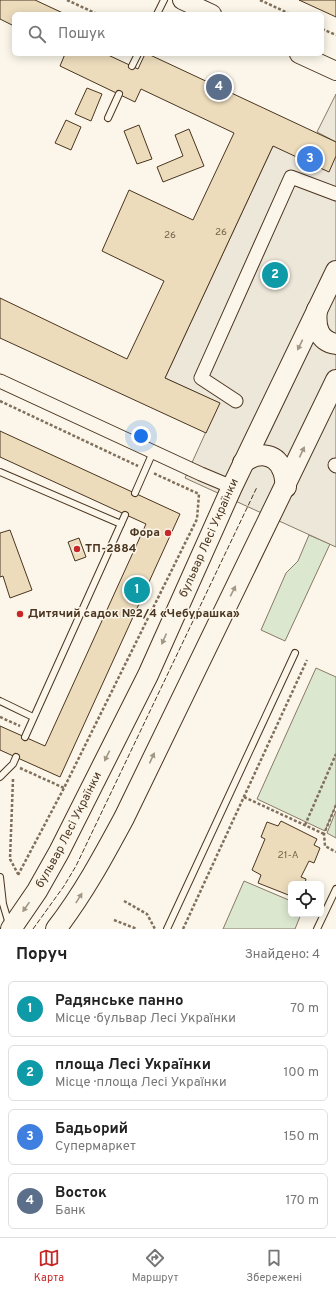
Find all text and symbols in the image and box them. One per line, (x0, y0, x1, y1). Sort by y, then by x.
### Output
search box (12, 12, 324, 56)
icon: search (26, 23, 48, 45)
text: Пошук (58, 25, 106, 44)
pin: 4 (206, 72, 232, 102)
pin: 3 (297, 144, 323, 174)
house number: 26 (215, 226, 227, 239)
house number: 26 (164, 229, 176, 242)
pin: 2 (262, 260, 288, 290)
one-way arrow (297, 340, 303, 351)
your location (131, 426, 151, 446)
one-way arrow (299, 446, 305, 458)
street label: бульвар Лесі Українки (176, 476, 243, 600)
place label: Фора (130, 525, 160, 541)
marker: Фора (163, 528, 173, 538)
place label: ТП-2884 (85, 541, 137, 557)
marker: ТП-2884 (72, 544, 82, 554)
pin: 1 (124, 575, 150, 605)
one-way arrow (230, 585, 237, 596)
place label: Дитячий садок №2/4 «Чебурашка» (28, 606, 240, 622)
marker: Дитячий садок №2/4 «Чебурашка» (15, 609, 25, 619)
one-way arrow (161, 634, 167, 645)
one-way arrow (104, 750, 110, 762)
one-way arrow (149, 752, 155, 764)
street label: бульвар Лесі Українки (32, 769, 106, 891)
house number: 21-А (278, 849, 299, 862)
map controls (288, 881, 324, 917)
button: locate (288, 881, 324, 917)
one-way arrow (76, 892, 83, 904)
one-way arrow (22, 902, 30, 913)
text: Поруч (16, 944, 68, 966)
text: Знайдено: 4 (245, 947, 320, 963)
text: Радянське панно (55, 992, 184, 1011)
text: 1 (27, 1001, 33, 1017)
text: 70 m (290, 1001, 319, 1017)
text: Місце · бульвар Лесі Українки (55, 1011, 236, 1027)
text: площа Лесі Українки (55, 1056, 211, 1075)
text: 2 (26, 1065, 34, 1081)
text: 100 m (283, 1065, 319, 1081)
text: Місце · площа Лесі Українки (55, 1075, 227, 1091)
text: Бадьорий (55, 1120, 128, 1139)
text: 3 (26, 1129, 34, 1145)
text: 150 m (284, 1129, 319, 1145)
text: Супермаркет (55, 1139, 136, 1155)
text: Восток (55, 1184, 107, 1203)
text: 4 (26, 1193, 34, 1209)
text: 170 m (285, 1193, 319, 1209)
text: Банк (55, 1203, 86, 1219)
tab: Карта (34, 1247, 64, 1285)
tab: Маршрут (132, 1247, 179, 1285)
tab: Збережені (246, 1247, 302, 1285)

